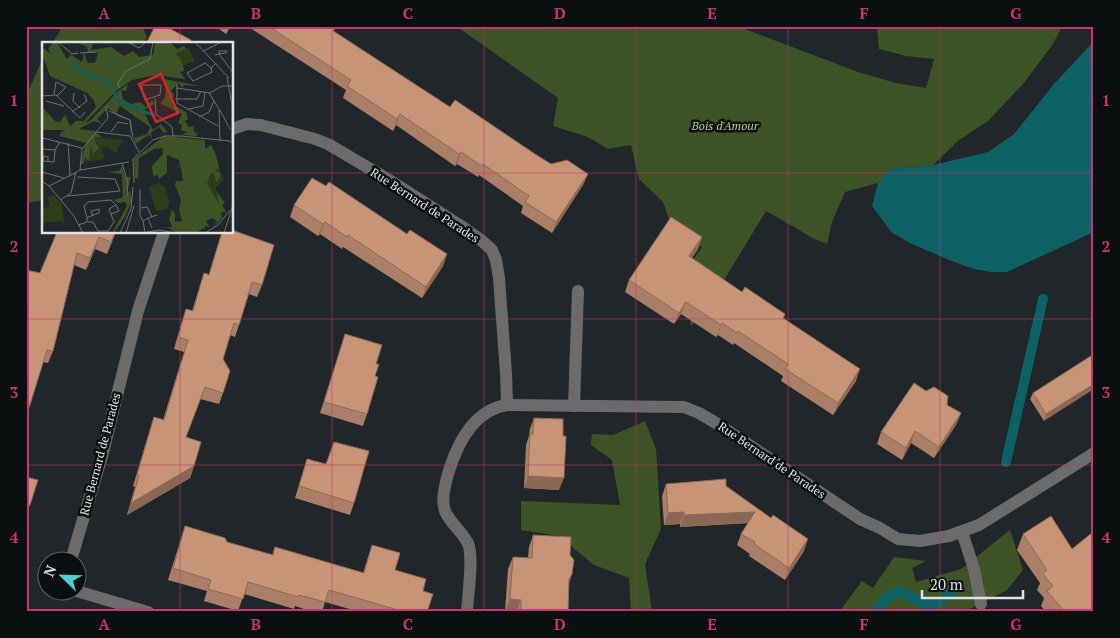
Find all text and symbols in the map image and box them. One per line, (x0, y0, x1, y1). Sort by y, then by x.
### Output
text: A (98, 2, 110, 24)
text: B (251, 2, 261, 24)
text: C (403, 2, 413, 24)
text: D (554, 2, 566, 24)
text: E (707, 2, 717, 24)
text: F (859, 2, 869, 24)
text: G (1010, 2, 1022, 24)
inset map (42, 42, 234, 234)
text: 1 (9, 89, 19, 111)
text: 1 (1101, 89, 1111, 111)
park label: Bois d'Amour (691, 118, 760, 133)
street label: Rue Bernard de Parades (368, 164, 482, 246)
text: 2 (9, 235, 19, 257)
text: 2 (1101, 235, 1111, 257)
text: 3 (9, 381, 19, 403)
text: 3 (1101, 381, 1111, 403)
street label: Rue Bernard de Parades (76, 391, 124, 517)
street label: Rue Bernard de Parades (715, 418, 829, 502)
text: 4 (9, 526, 19, 548)
text: 4 (1101, 526, 1111, 548)
north arrow (38, 550, 88, 600)
text: N (39, 562, 61, 579)
scale bar (922, 568, 1024, 600)
text: 20 m (930, 574, 963, 594)
text: A (98, 613, 110, 635)
text: B (251, 613, 261, 635)
text: C (403, 613, 413, 635)
text: D (554, 613, 566, 635)
text: E (707, 613, 717, 635)
text: F (859, 613, 869, 635)
text: G (1010, 613, 1022, 635)

